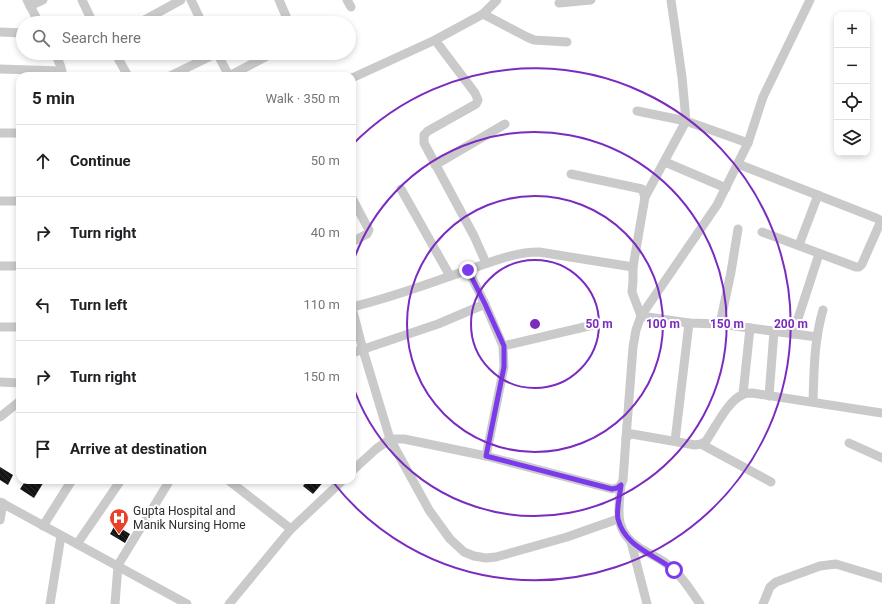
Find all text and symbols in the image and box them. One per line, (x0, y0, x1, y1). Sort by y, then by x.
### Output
map controls (834, 12, 870, 156)
button: + (834, 12, 870, 48)
search box (16, 16, 356, 60)
icon: search (30, 27, 52, 49)
text: Search here (62, 29, 141, 47)
button: − (834, 48, 870, 84)
button: locate (834, 84, 870, 120)
text: 5 min (32, 88, 75, 108)
text: Walk · 350 m (265, 91, 340, 106)
button: layers (834, 120, 870, 156)
icon: ahead (32, 150, 54, 172)
text: Continue (70, 152, 131, 170)
text: 50 m (311, 153, 340, 168)
icon: right (32, 222, 54, 244)
text: Turn right (70, 224, 136, 242)
text: 40 m (311, 225, 340, 240)
route end (459, 261, 477, 279)
icon: left (32, 294, 54, 316)
text: Turn left (70, 296, 127, 314)
text: 110 m (303, 297, 340, 312)
centre of rings (528, 317, 542, 331)
text: 50 m (585, 317, 613, 331)
text: 100 m (646, 317, 680, 331)
text: 150 m (710, 317, 744, 331)
text: 200 m (774, 317, 808, 331)
icon: right (32, 366, 54, 388)
text: Turn right (70, 368, 136, 386)
text: 150 m (303, 369, 340, 384)
icon: arrive (32, 438, 54, 460)
text: Arrive at destination (70, 440, 207, 458)
place label: Gupta Hospital and Manik Nursing Home (133, 504, 246, 532)
hospital icon: Gupta Hospital and Manik Nursing Home (108, 507, 130, 535)
route start (665, 561, 683, 579)

